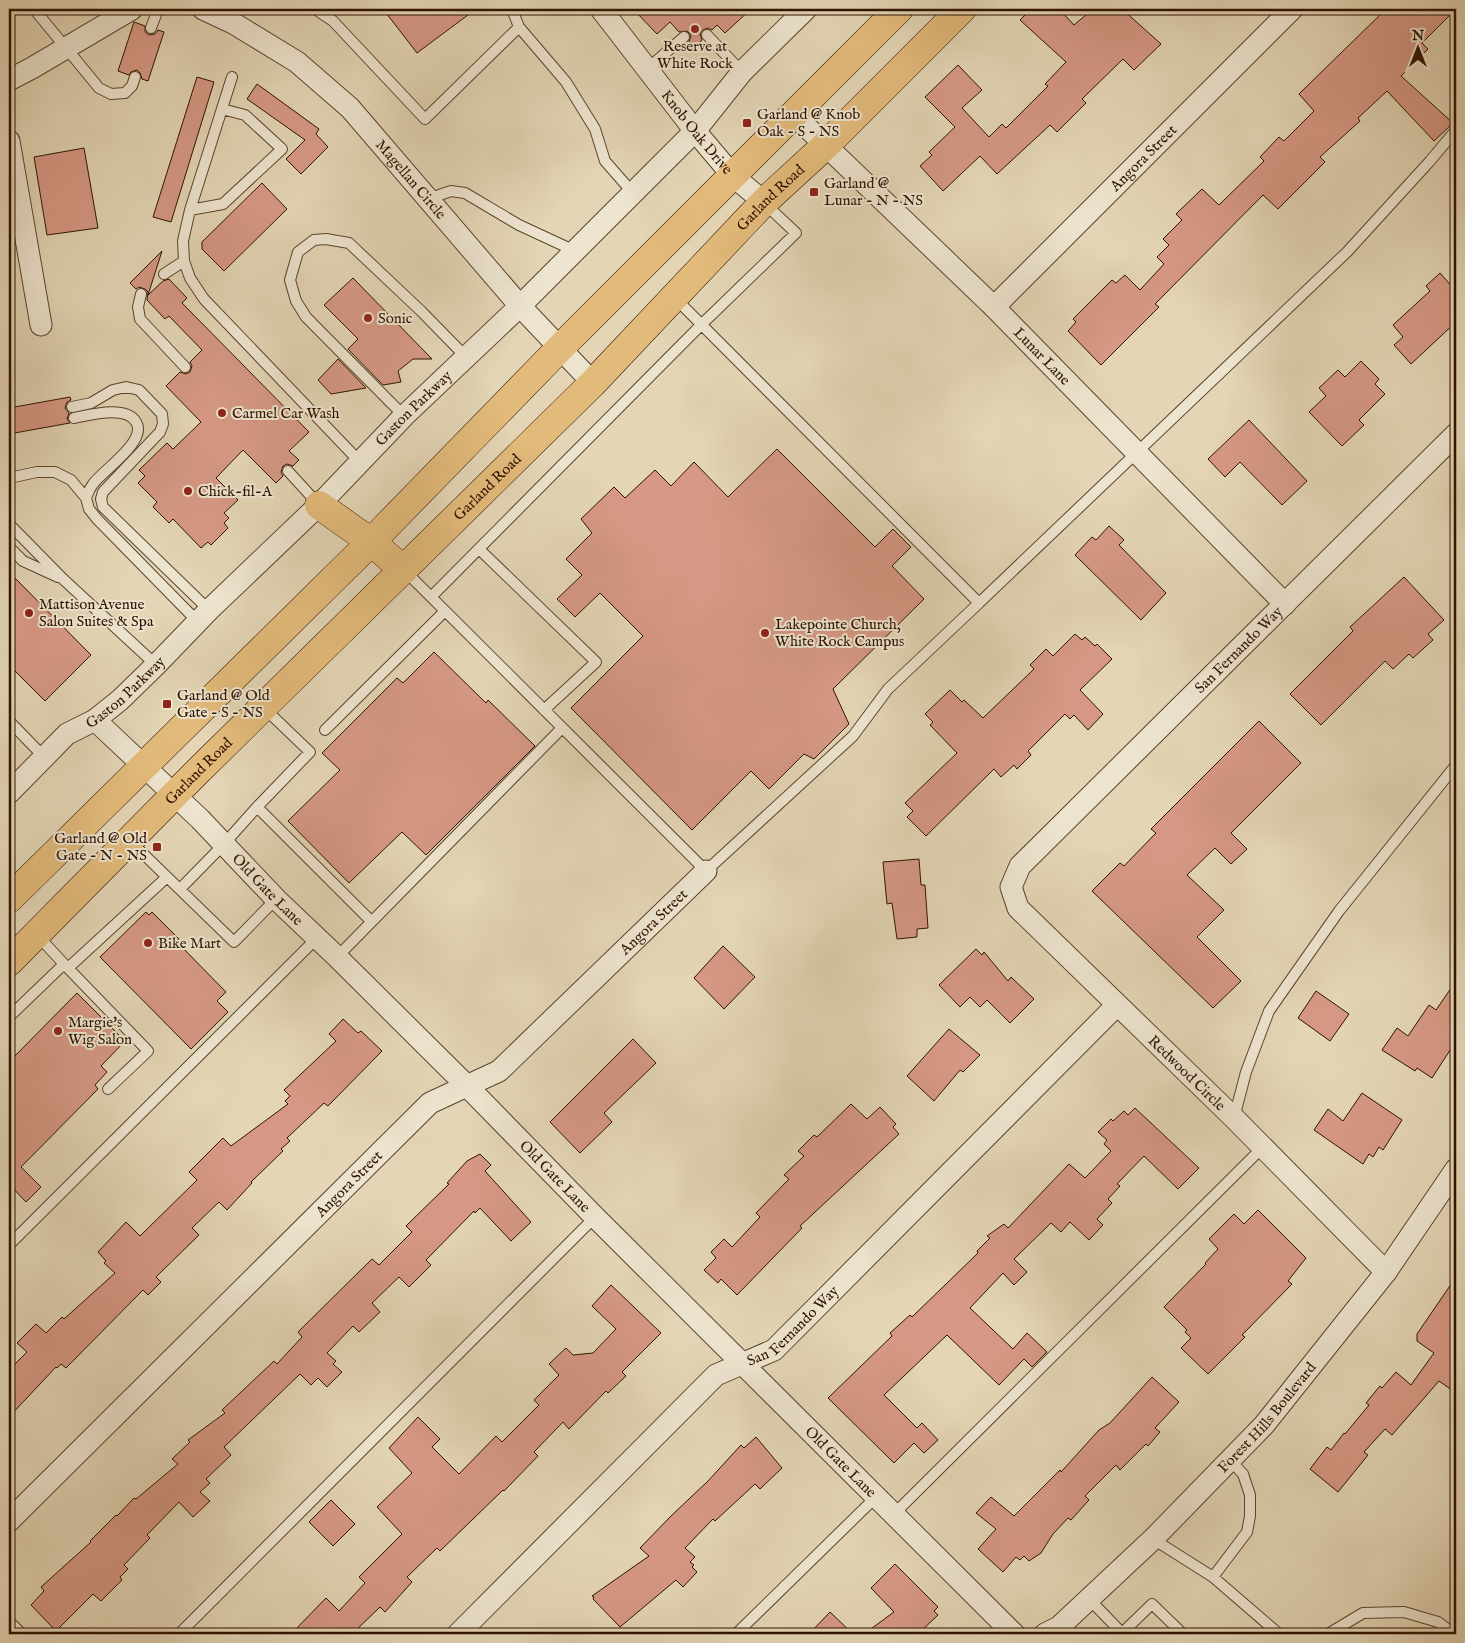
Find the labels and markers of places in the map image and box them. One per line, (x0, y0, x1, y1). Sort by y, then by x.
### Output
marker: Reserve at White Rock (689, 23, 701, 35)
place label: Reserve at White Rock (657, 37, 734, 73)
place label: Garland @ Knob Oak - S - NS (757, 105, 860, 141)
marker: Garland @ Knob Oak - S - NS (741, 117, 753, 129)
place label: Garland @ Lunar - N - NS (824, 174, 923, 210)
marker: Garland @ Lunar - N - NS (808, 186, 820, 198)
place label: Sonic (378, 309, 412, 328)
marker: Sonic (362, 312, 374, 324)
place label: Carmel Car Wash (232, 404, 340, 423)
marker: Carmel Car Wash (216, 407, 228, 419)
place label: Chick-fil-A (198, 482, 273, 501)
marker: Chick-fil-A (182, 485, 194, 497)
place label: Mattison Avenue Salon Suites & Spa (39, 595, 154, 631)
marker: Mattison Avenue Salon Suites & Spa (23, 607, 35, 619)
place label: Lakepointe Church, White Rock Campus (775, 615, 904, 651)
marker: Lakepointe Church, White Rock Campus (759, 627, 771, 639)
place label: Garland @ Old Gate - S - NS (177, 686, 271, 722)
marker: Garland @ Old Gate - S - NS (161, 698, 173, 710)
place label: Garland @ Old Gate - N - NS (54, 829, 148, 865)
marker: Garland @ Old Gate - N - NS (151, 841, 163, 853)
place label: Bike Mart (158, 934, 221, 953)
marker: Bike Mart (142, 937, 154, 949)
place label: Margie's Wig Salon (68, 1013, 132, 1049)
marker: Margie's Wig Salon (52, 1025, 64, 1037)

